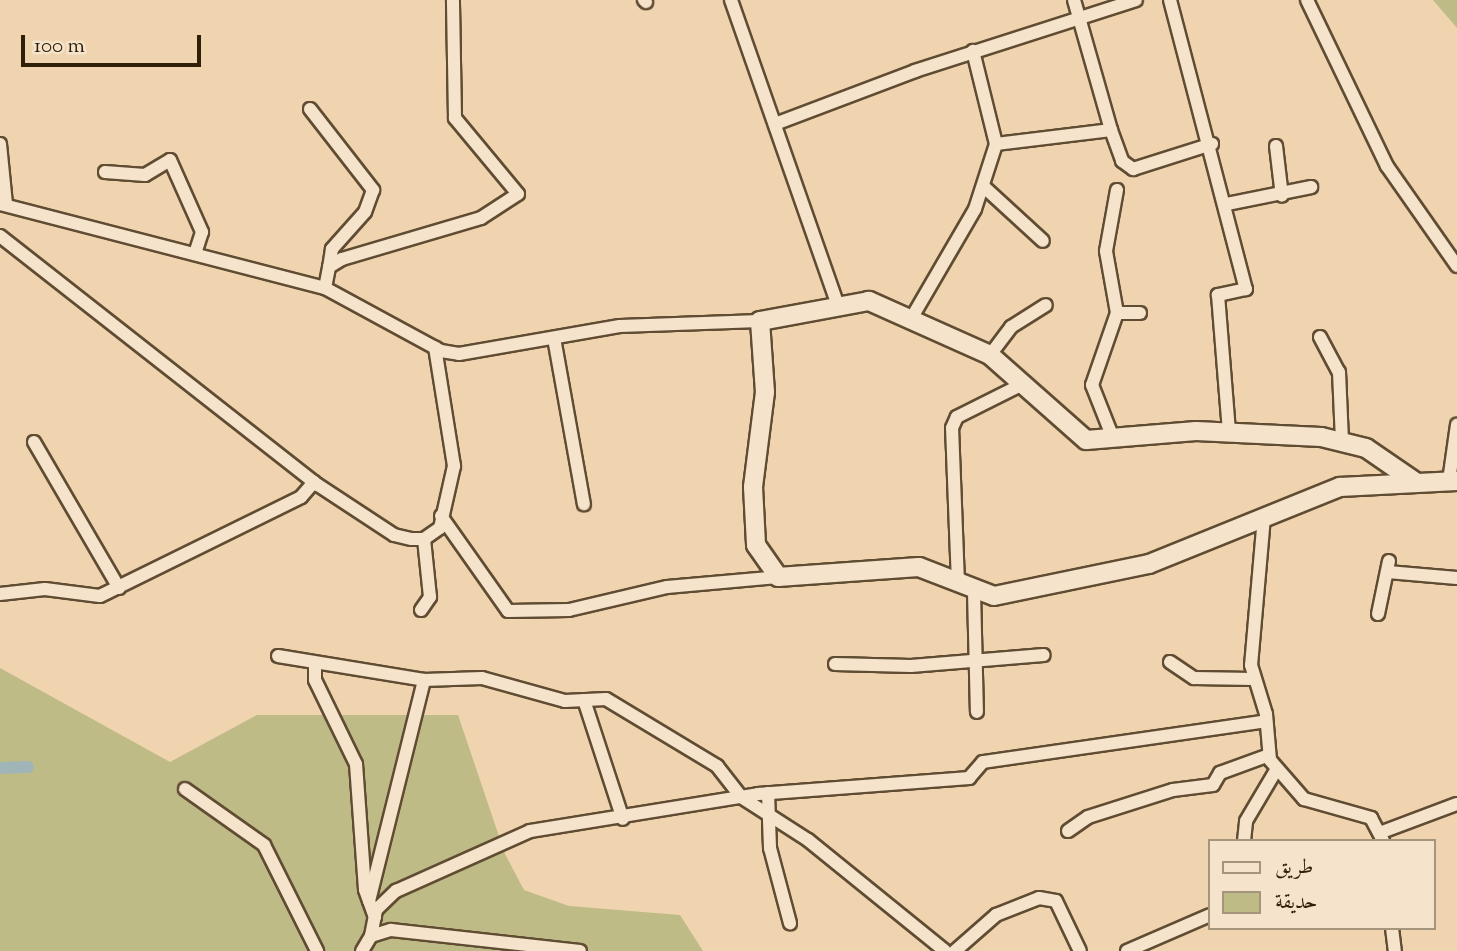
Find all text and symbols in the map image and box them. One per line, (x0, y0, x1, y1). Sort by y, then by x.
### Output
scale bar (24, 21, 205, 65)
text: 100 m (34, 32, 85, 62)
legend (1208, 839, 1436, 930)
text: طريق (1275, 853, 1313, 883)
text: حديقة (1275, 888, 1318, 918)

